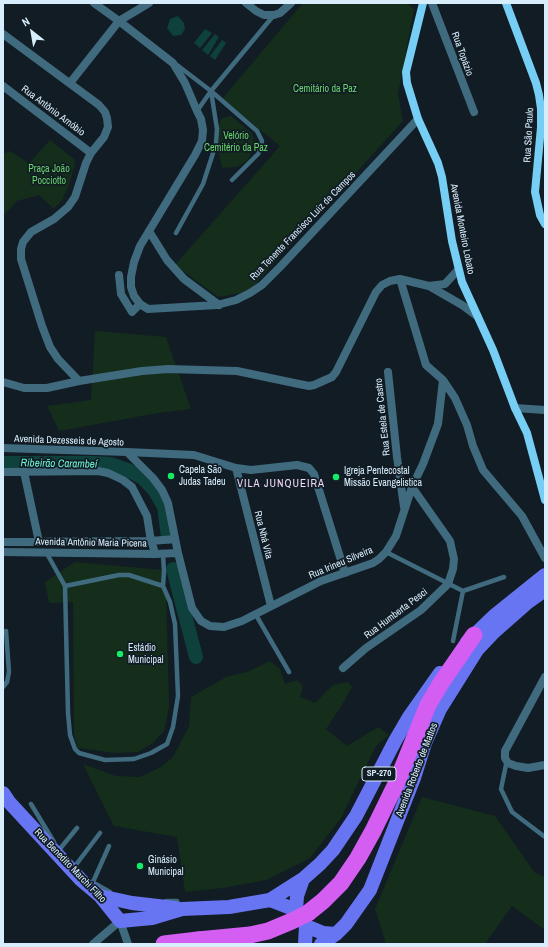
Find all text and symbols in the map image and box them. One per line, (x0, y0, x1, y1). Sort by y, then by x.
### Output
north arrow (12, 12, 52, 52)
text: N (19, 14, 32, 29)
street label: Rua Topázio (448, 30, 476, 78)
street label: Rua Antônio Arnóbio (19, 83, 87, 139)
park label: Cemitário da Paz (293, 83, 357, 95)
street label: Rua São Paulo (522, 107, 536, 163)
park label: Velório Cemitério da Paz (204, 130, 268, 154)
park label: Praça João Pocciotto (28, 163, 70, 186)
street label: Rua Tenente Francisco Luiz de Campos (248, 169, 358, 283)
street label: Avenida Monteiro Lobato (447, 183, 477, 275)
street label: Rua Estela de Castro (373, 378, 393, 456)
street label: Avenida Dezesseis de Agosto (14, 433, 124, 449)
water label: Ribeirão Carambeí (21, 457, 97, 471)
place label: Capela São Judas Tadeu (179, 464, 226, 488)
place label: Igreja Pentecostal Missão Evangelistica (344, 465, 422, 488)
marker: Capela São Judas Tadeu (166, 471, 176, 481)
marker: Igreja Pentecostal Missão Evangelistica (331, 472, 341, 482)
district label: VILA JUNQUEIRA (237, 477, 325, 491)
street label: Rua Nhá Vita (251, 510, 275, 560)
street label: Avenida Antônio Maria Picena (35, 536, 147, 550)
street label: Rua Irineu Silveira (307, 544, 375, 582)
street label: Rua Humberta Pesci (362, 586, 430, 642)
place label: Estádio Municipal (128, 642, 164, 666)
marker: Estádio Municipal (115, 649, 125, 659)
street label: Avenida Roberto de Mattos (394, 721, 440, 819)
road number: SP-270 (362, 767, 396, 781)
street label: Rua Benedito Marchi Filho (32, 827, 108, 905)
place label: Ginásio Municipal (148, 854, 184, 878)
marker: Ginásio Municipal (135, 861, 145, 871)

